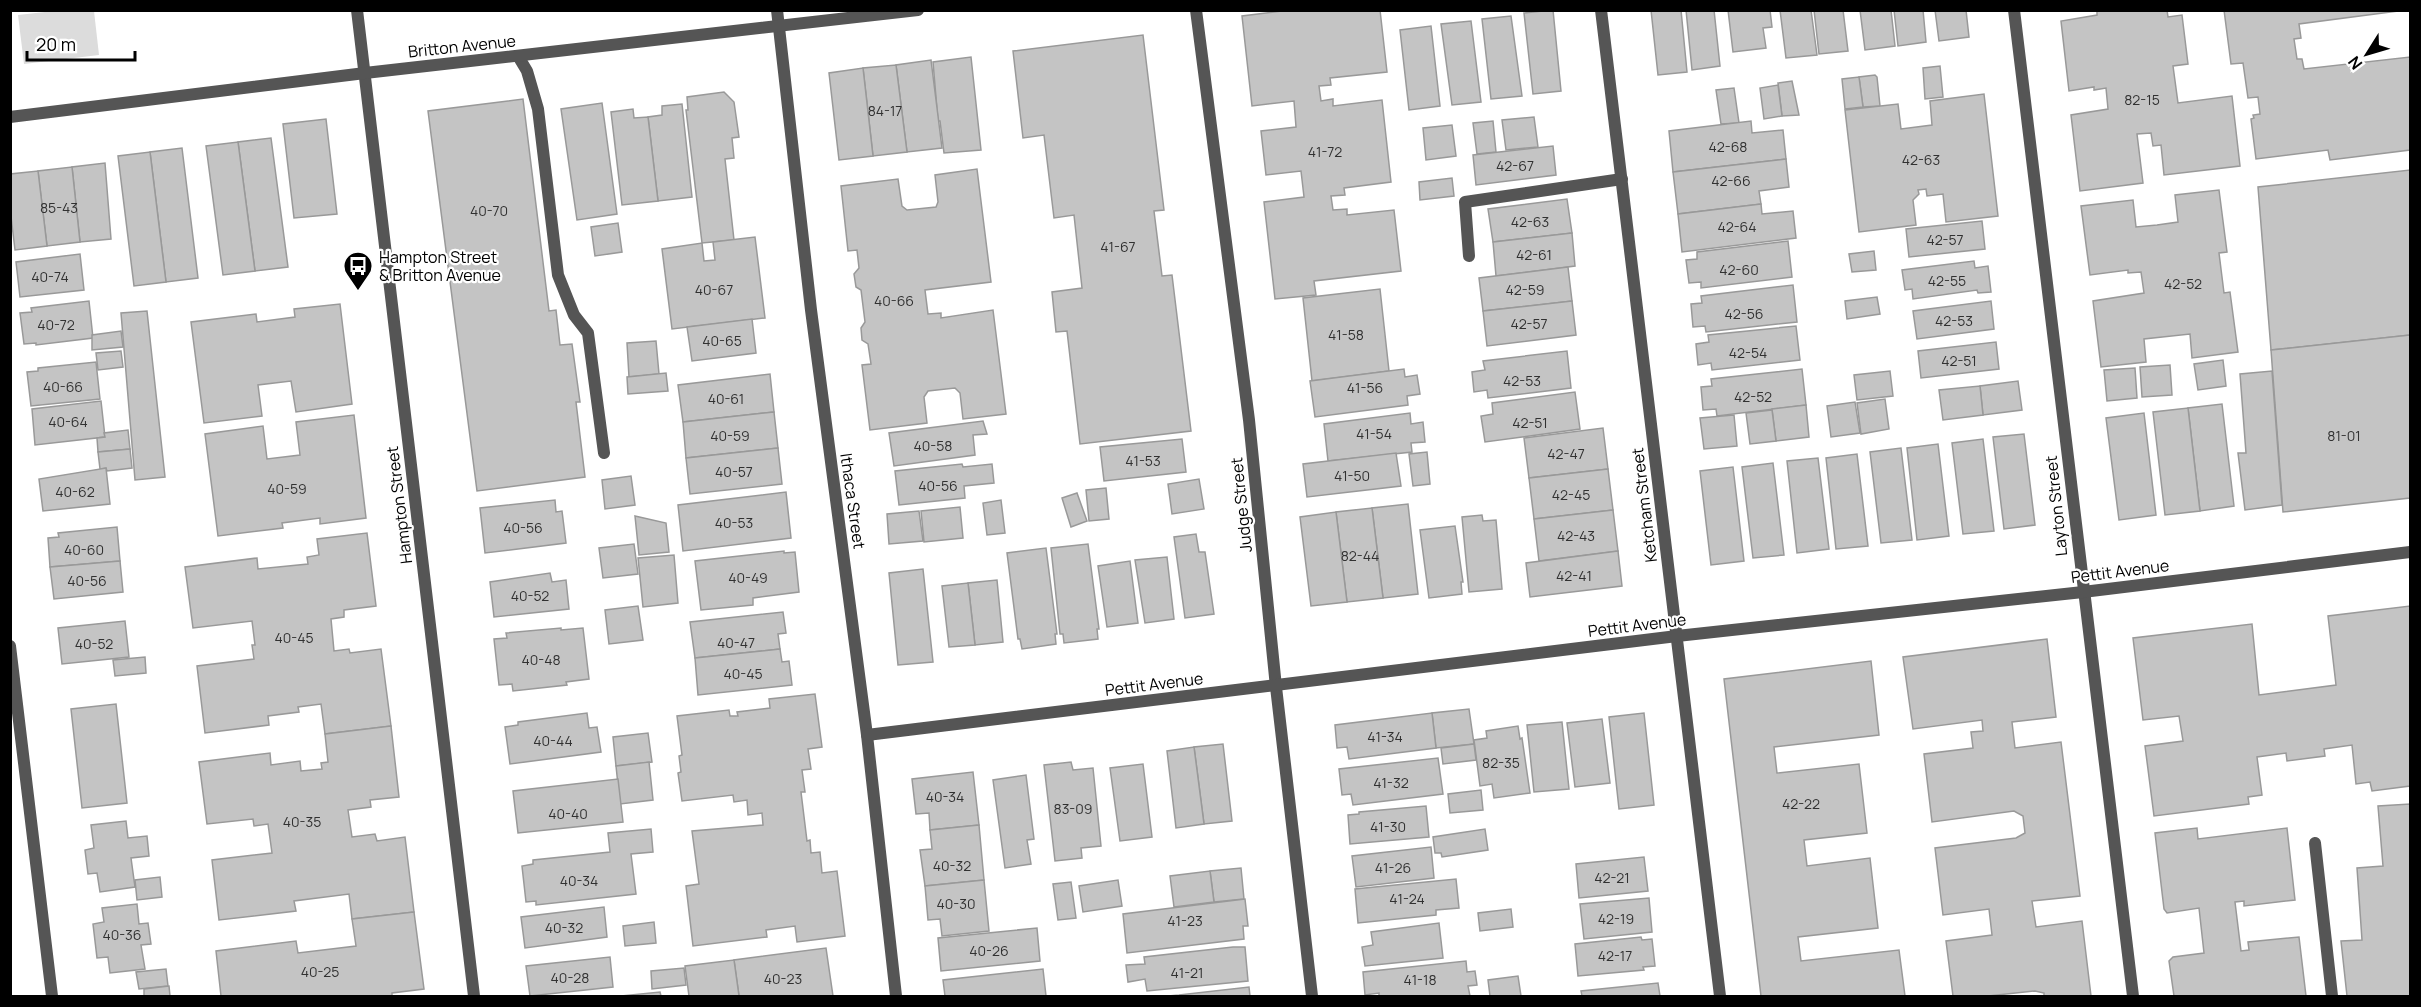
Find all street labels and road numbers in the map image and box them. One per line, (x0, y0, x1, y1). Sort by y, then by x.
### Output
street label: Britton Avenue (407, 29, 517, 63)
street label: Hampton Street (381, 445, 417, 565)
street label: Ketcham Street (1626, 446, 1662, 564)
street label: Ithaca Street (835, 452, 871, 550)
street label: Layton Street (2040, 455, 2072, 557)
street label: Judge Street (1225, 456, 1257, 554)
street label: Pettit Avenue (2070, 554, 2170, 588)
street label: Pettit Avenue (1587, 608, 1687, 642)
street label: Pettit Avenue (1104, 667, 1204, 701)

